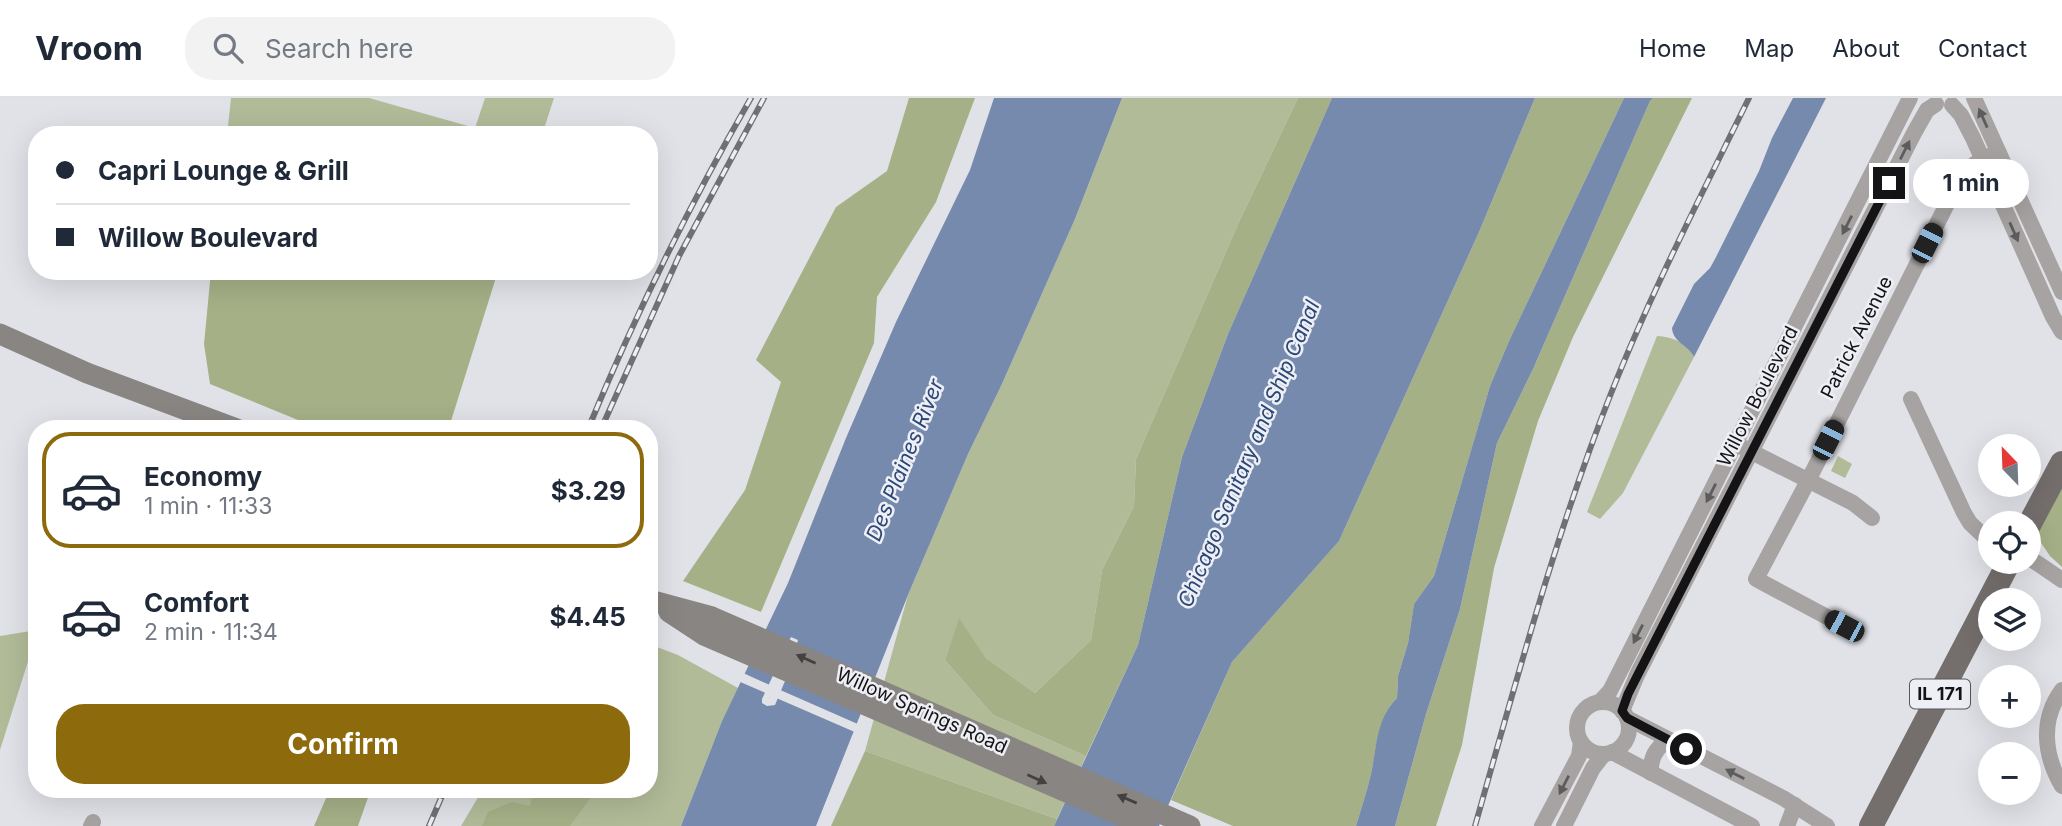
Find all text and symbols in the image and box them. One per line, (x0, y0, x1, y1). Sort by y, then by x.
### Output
search box (185, 17, 675, 80)
text: Vroom (35, 28, 143, 68)
icon: search (209, 29, 247, 67)
text: Search here (265, 33, 414, 64)
text: Home (1639, 34, 1706, 63)
text: Map (1744, 34, 1794, 63)
text: About (1832, 34, 1900, 63)
text: Contact (1938, 34, 2027, 63)
one-way arrow (1977, 108, 1989, 128)
one-way arrow (1900, 140, 1911, 160)
text: Capri Lounge & Grill (98, 155, 349, 186)
callout: 1 min (1913, 158, 2029, 208)
route end (1873, 167, 1905, 199)
text: 1 min (1943, 169, 1999, 197)
one-way arrow (1841, 215, 1853, 235)
car (1909, 220, 1946, 266)
text: Willow Boulevard (98, 222, 318, 253)
one-way arrow (2008, 222, 2020, 242)
street label: Patrick Avenue (1816, 272, 1897, 402)
water label: Chicago Sanitary and Ship Canal (1172, 296, 1325, 611)
street label: Willow Boulevard (1712, 322, 1803, 470)
water label: Des Plaines River (861, 374, 949, 544)
car (1810, 417, 1847, 463)
north arrow (1978, 434, 2040, 497)
map controls (1978, 434, 2041, 805)
icon: car (60, 459, 123, 522)
text: Economy (144, 461, 262, 492)
text: $3.29 (551, 475, 626, 506)
one-way arrow (1705, 483, 1717, 503)
text: 1 min · 11:33 (144, 492, 272, 520)
button: locate (1978, 511, 2041, 574)
icon: car (60, 585, 123, 648)
text: Comfort (144, 587, 249, 618)
button: layers (1978, 588, 2041, 651)
text: $4.45 (549, 601, 626, 632)
car (1821, 607, 1868, 645)
text: 2 min · 11:34 (144, 618, 278, 646)
one-way arrow (1633, 624, 1644, 644)
one-way arrow (796, 653, 816, 665)
street label: Willow Springs Road (833, 662, 1011, 758)
button: + (1978, 665, 2041, 728)
road number: IL 171 (1910, 680, 1970, 708)
button: Confirm (56, 704, 630, 784)
route start (1670, 733, 1702, 765)
button: − (1978, 742, 2041, 805)
one-way arrow (1725, 769, 1745, 780)
one-way arrow (1027, 773, 1047, 785)
one-way arrow (1558, 775, 1570, 795)
one-way arrow (1117, 793, 1137, 805)

